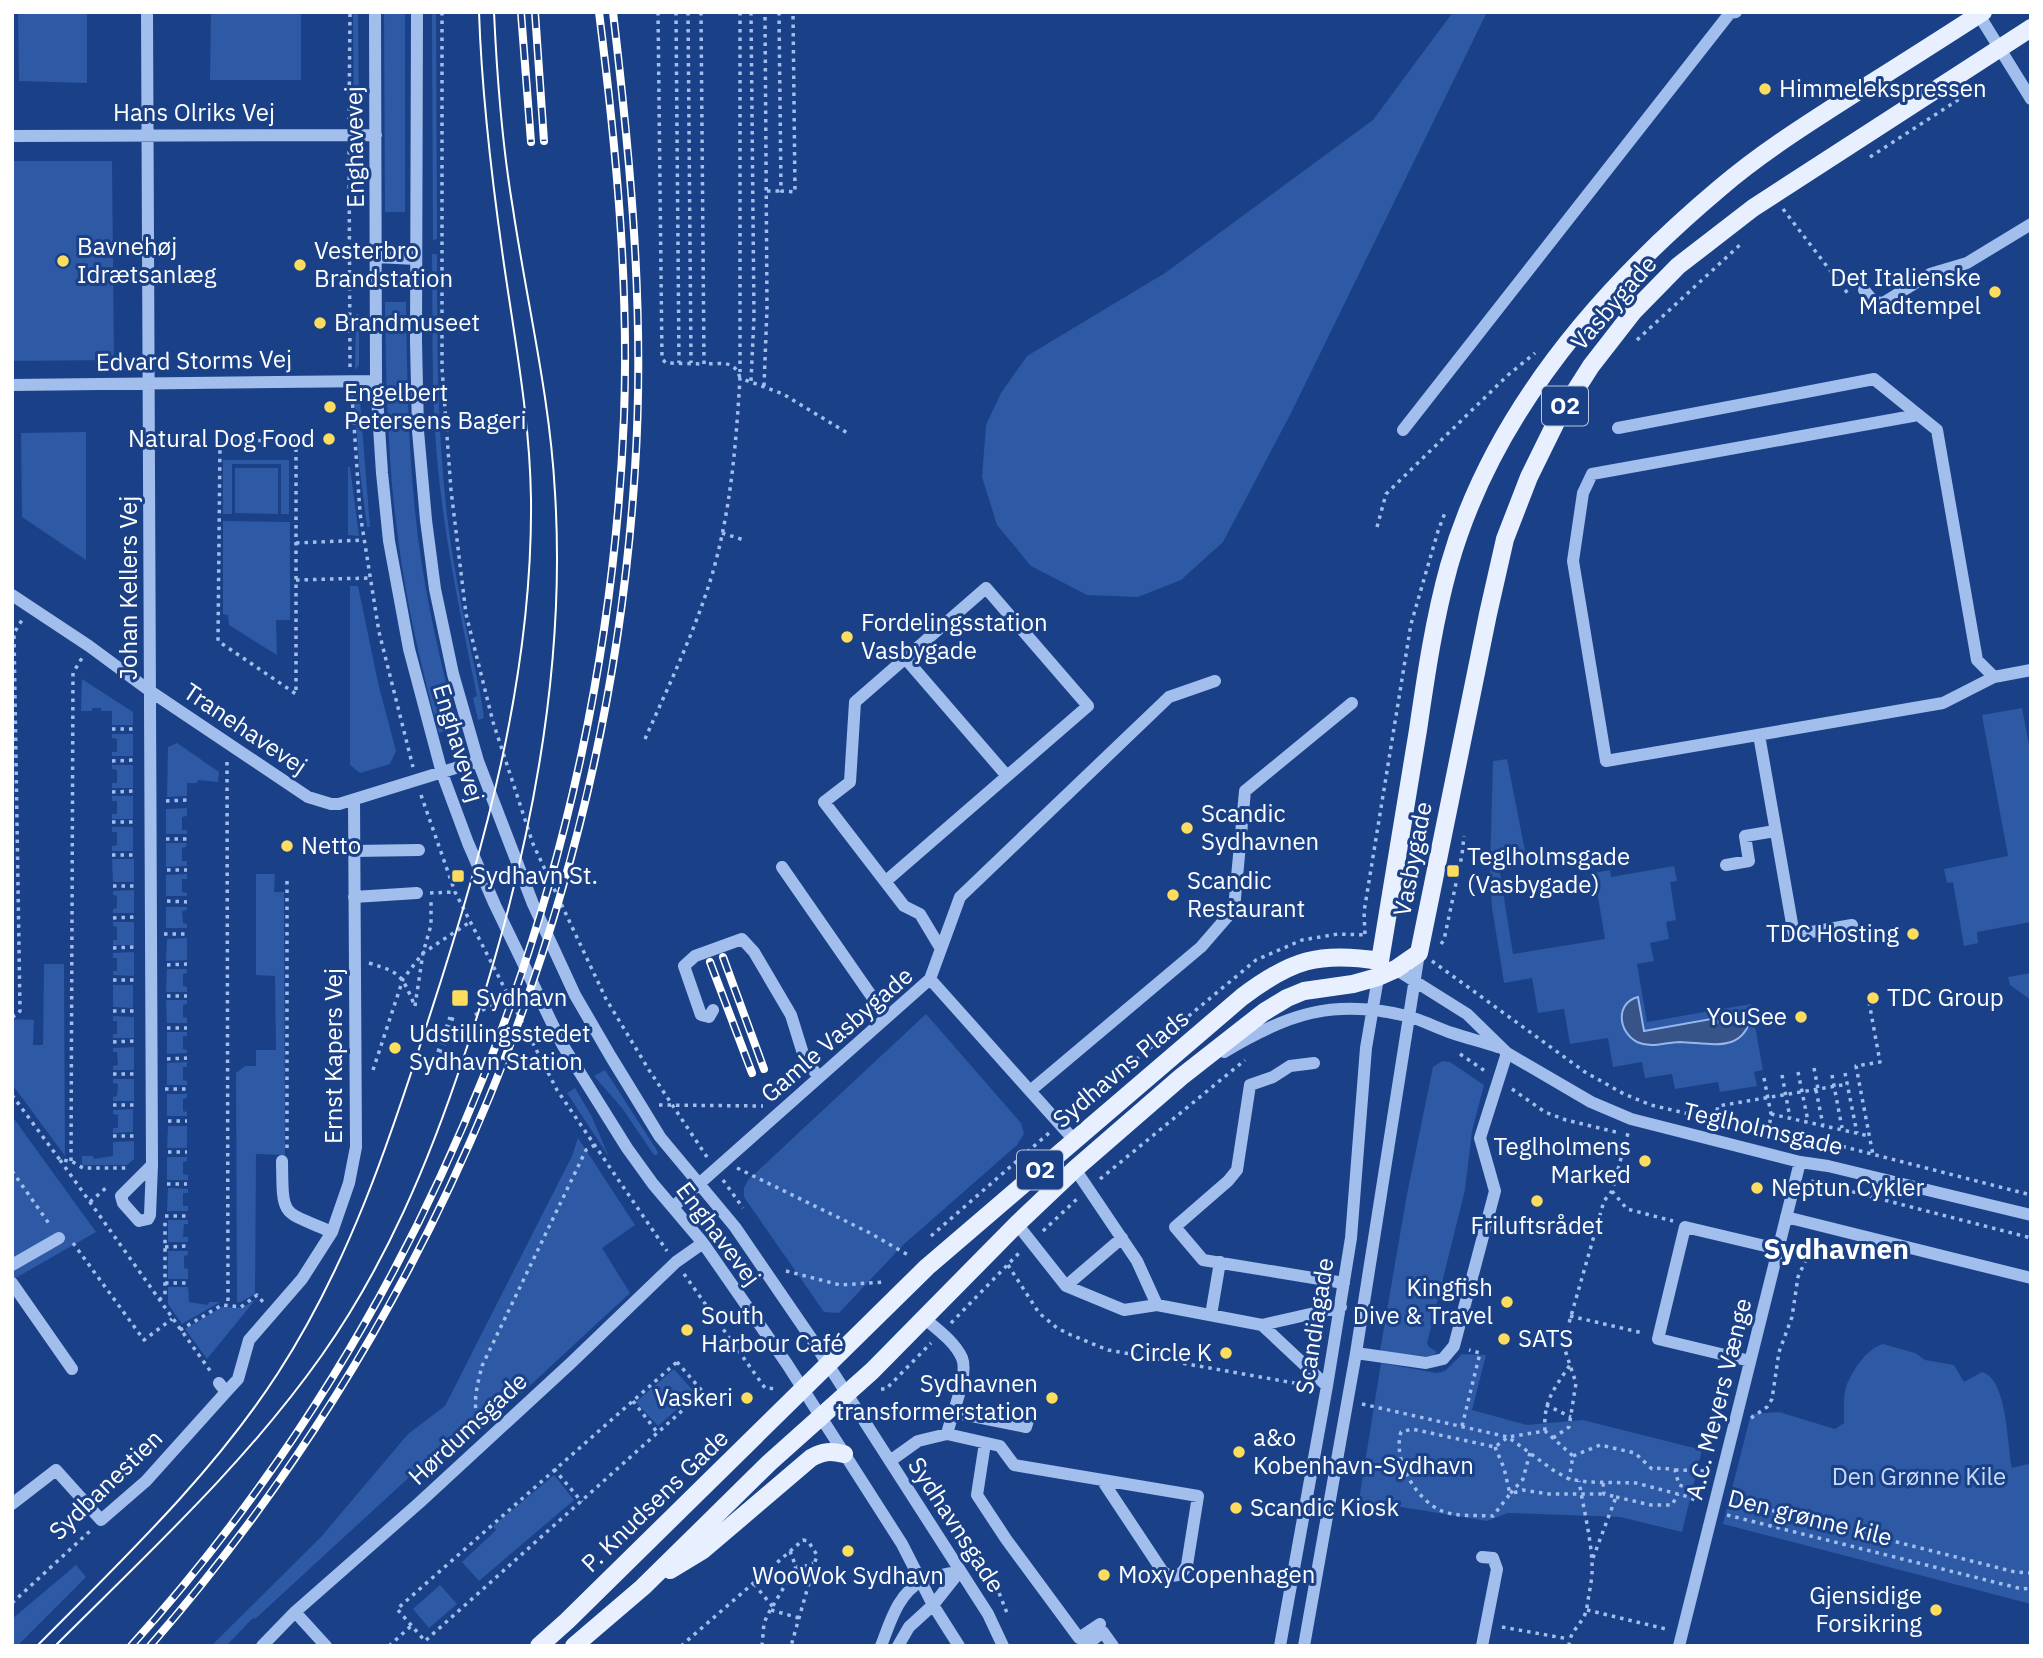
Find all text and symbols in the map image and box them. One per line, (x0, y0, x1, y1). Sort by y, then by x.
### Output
place label: Himmelekspressen (1779, 72, 1987, 104)
marker: Himmelekspressen (1757, 81, 1773, 97)
street label: Enghavevej (337, 86, 371, 208)
street label: Hans Olriks Vej (113, 96, 275, 128)
place label: Bavnehøj Idrætsanlæg (77, 230, 217, 290)
place label: Vesterbro Brandstation (314, 234, 453, 294)
street label: Vasbygade (1563, 248, 1663, 357)
marker: Bavnehøj Idrætsanlæg (55, 253, 71, 269)
marker: Vesterbro Brandstation (292, 257, 308, 273)
place label: Det Italienske Madtempel (1830, 261, 1981, 321)
marker: Det Italienske Madtempel (1987, 284, 2003, 300)
place label: Brandmuseet (334, 306, 480, 338)
marker: Brandmuseet (312, 315, 328, 331)
street label: Edvard Storms Vej (96, 342, 292, 378)
place label: Engelbert Petersens Bageri (344, 376, 526, 436)
road number: O2 (1542, 386, 1588, 426)
marker: Engelbert Petersens Bageri (322, 399, 338, 415)
place label: Natural Dog Food (128, 422, 315, 454)
marker: Natural Dog Food (321, 431, 337, 447)
street label: Johan Kellers Vej (112, 496, 144, 680)
place label: Fordelingsstation Vasbygade (861, 606, 1048, 666)
marker: Fordelingsstation Vasbygade (839, 629, 855, 645)
street label: Tranehavevej (177, 675, 314, 781)
street label: Enghavevej (426, 680, 492, 806)
place label: Scandic Sydhavnen (1201, 797, 1319, 857)
street label: Vasbygade (1385, 799, 1439, 919)
marker: Scandic Sydhavnen (1179, 820, 1195, 836)
place label: Netto (301, 829, 361, 861)
marker: Netto (279, 838, 295, 854)
place label: Teglholmsgade (Vasbygade) (1467, 840, 1630, 900)
place label: Sydhavn St. (472, 859, 598, 891)
marker: Teglholmsgade (Vasbygade) (1445, 863, 1461, 879)
place label: Scandic Restaurant (1187, 864, 1305, 924)
marker: Sydhavn St. (450, 868, 466, 884)
marker: Scandic Restaurant (1165, 887, 1181, 903)
place label: TDC Hosting (1766, 917, 1899, 949)
marker: TDC Hosting (1905, 926, 1921, 942)
street label: Gamle Vasbygade (753, 959, 919, 1109)
street label: Ernst Kapers Vej (317, 968, 349, 1144)
place label: Sydhavn (476, 981, 567, 1013)
place label: TDC Group (1887, 981, 2004, 1013)
marker: Sydhavn (450, 988, 470, 1008)
marker: TDC Group (1865, 990, 1881, 1006)
place label: YouSee (1707, 1000, 1787, 1032)
street label: Sydhavns Plads (1046, 1002, 1195, 1135)
marker: YouSee (1793, 1009, 1809, 1025)
place label: Udstillingsstedet Sydhavn Station (409, 1017, 590, 1077)
marker: Udstillingsstedet Sydhavn Station (387, 1040, 403, 1056)
street label: Teglholmsgade (1680, 1094, 1846, 1162)
place label: Teglholmens Marked (1493, 1130, 1631, 1190)
road number: O2 (1017, 1150, 1063, 1190)
marker: Teglholmens Marked (1637, 1153, 1653, 1169)
place label: Neptun Cykler (1771, 1171, 1925, 1203)
street label: Enghavevej (669, 1175, 768, 1292)
marker: Neptun Cykler (1749, 1180, 1765, 1196)
marker: Friluftsrådet (1529, 1193, 1545, 1209)
place label: Friluftsrådet (1471, 1209, 1603, 1241)
district label: Sydhavnen (1763, 1230, 1909, 1267)
street label: Scandiagade (1287, 1255, 1341, 1396)
place label: Kingfish Dive & Travel (1353, 1271, 1493, 1331)
marker: Kingfish Dive & Travel (1499, 1294, 1515, 1310)
street label: A.C. Meyers Vænge (1678, 1295, 1759, 1503)
place label: South Harbour Café (701, 1299, 844, 1359)
marker: South Harbour Café (679, 1322, 695, 1338)
place label: SATS (1518, 1322, 1573, 1354)
marker: SATS (1496, 1331, 1512, 1347)
place label: Circle K (1130, 1336, 1212, 1368)
marker: Circle K (1218, 1345, 1234, 1361)
street label: Hørdumsgade (401, 1365, 534, 1492)
place label: Sydhavnen transformerstation (836, 1367, 1038, 1427)
place label: Vaskeri (654, 1381, 733, 1413)
marker: Vaskeri (739, 1390, 755, 1406)
marker: Sydhavnen transformerstation (1044, 1390, 1060, 1406)
place label: a&o Kobenhavn-Sydhavn (1253, 1421, 1474, 1481)
street label: Sydbanestien (42, 1422, 169, 1547)
street label: P. Knudsens Gade (574, 1422, 735, 1579)
marker: a&o Kobenhavn-Sydhavn (1231, 1444, 1247, 1460)
street label: Sydhavnsgade (901, 1451, 1013, 1598)
park label: Den Grønne Kile (1832, 1460, 2006, 1492)
street label: Den grønne kile (1725, 1481, 1896, 1553)
place label: Scandic Kiosk (1250, 1491, 1399, 1523)
marker: Scandic Kiosk (1228, 1500, 1244, 1516)
marker: WooWok Sydhavn (840, 1543, 856, 1559)
place label: Moxy Copenhagen (1118, 1558, 1315, 1590)
place label: WooWok Sydhavn (752, 1559, 944, 1591)
marker: Moxy Copenhagen (1096, 1567, 1112, 1583)
place label: Gjensidige Forsikring (1809, 1579, 1922, 1639)
marker: Gjensidige Forsikring (1928, 1602, 1944, 1618)

